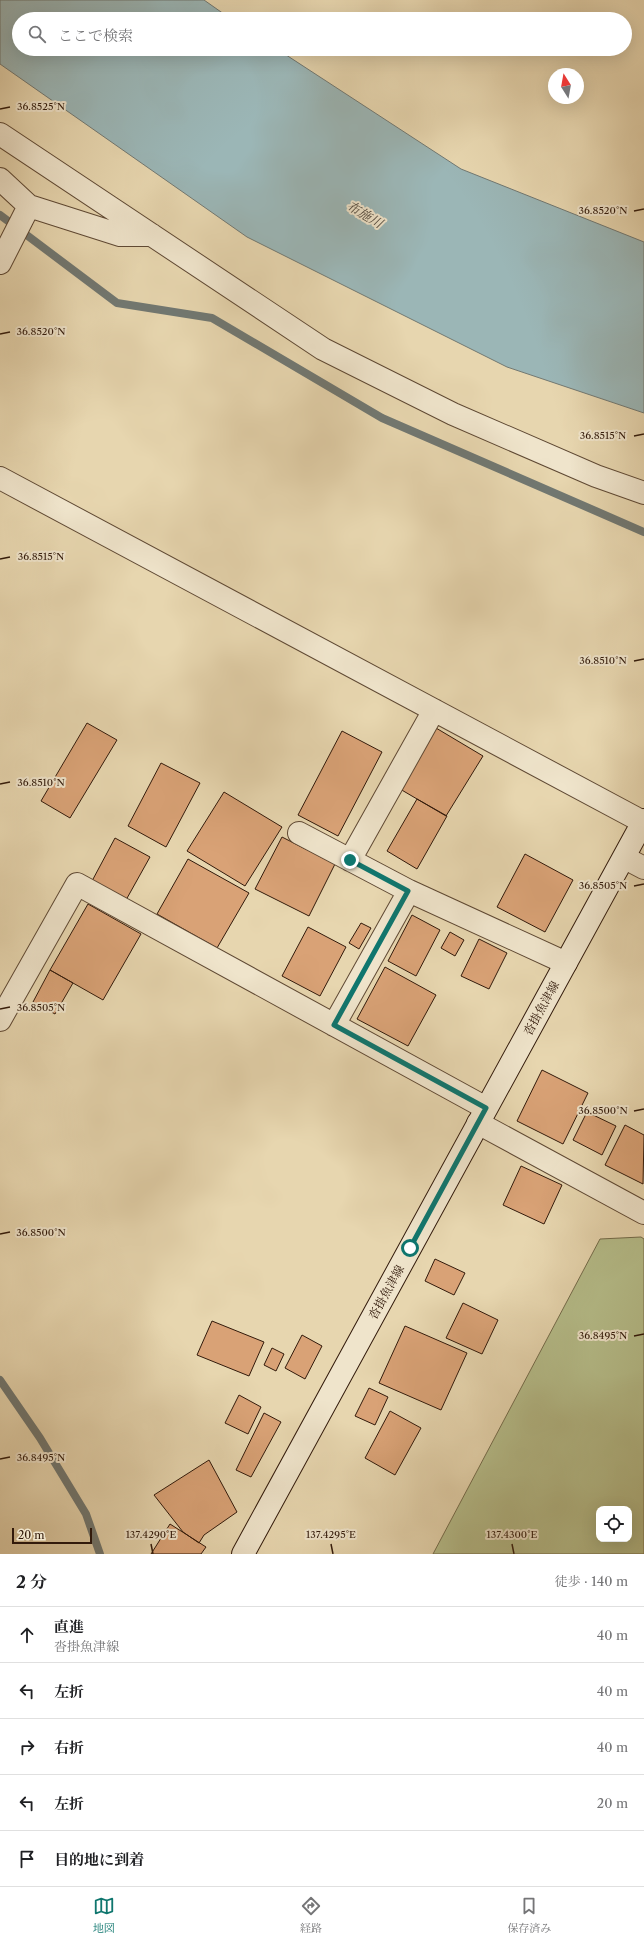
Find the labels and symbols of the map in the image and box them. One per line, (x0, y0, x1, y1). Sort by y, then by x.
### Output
north arrow (548, 68, 584, 104)
text: 36.8525°N (17, 100, 65, 113)
water label: 布施川 (344, 197, 388, 232)
text: 36.8520°N (578, 204, 628, 217)
text: 36.8520°N (16, 325, 66, 338)
text: 36.8515°N (580, 429, 626, 442)
text: 36.8515°N (18, 550, 64, 563)
text: 36.8510°N (579, 654, 627, 667)
text: 36.8510°N (17, 776, 65, 789)
route end (341, 851, 359, 869)
text: 36.8505°N (579, 879, 627, 892)
street label: 沓掛魚津線 (520, 978, 562, 1038)
text: 36.8505°N (17, 1001, 65, 1014)
text: 36.8500°N (578, 1104, 628, 1117)
text: 36.8500°N (16, 1226, 66, 1239)
route start (401, 1239, 419, 1257)
street label: 沓掛魚津線 (365, 1262, 407, 1322)
text: 36.8495°N (579, 1329, 627, 1342)
text: 36.8495°N (17, 1451, 65, 1464)
scale bar (12, 1526, 92, 1545)
text: 137.4290°E (126, 1528, 176, 1541)
text: 137.4295°E (306, 1528, 356, 1541)
text: 137.4300°E (487, 1528, 538, 1541)

